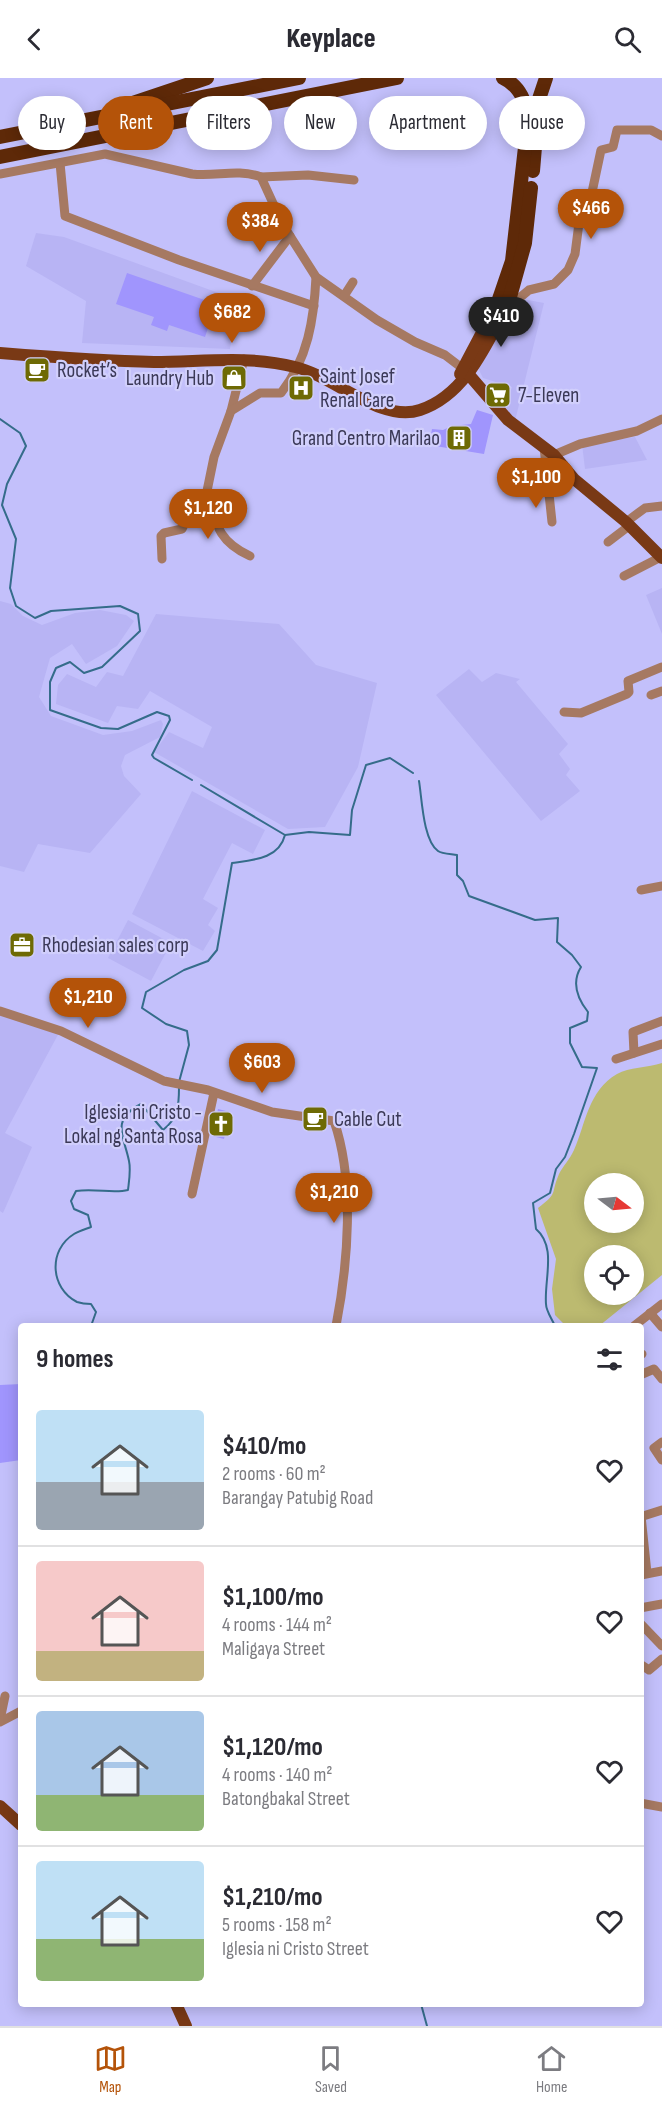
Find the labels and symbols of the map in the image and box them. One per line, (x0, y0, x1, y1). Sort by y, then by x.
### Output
pin: $466 (555, 189, 627, 240)
pin: $384 (224, 202, 296, 253)
pin: $682 (196, 293, 268, 344)
pin: $410 (465, 297, 537, 348)
cafe icon: Rocket’s (22, 355, 52, 385)
place label: Rocket’s (57, 358, 117, 383)
shop icon: Laundry Hub (219, 363, 249, 393)
place label: Saint Josef Renal Care (320, 364, 396, 413)
place label: Laundry Hub (126, 366, 214, 391)
hospital icon: Saint Josef Renal Care (286, 373, 316, 403)
supermarket icon: 7-Eleven (483, 380, 513, 410)
place label: 7-Eleven (518, 383, 579, 408)
building icon: Grand Centro Marilao (444, 423, 474, 453)
place label: Grand Centro Marilao (292, 426, 440, 451)
pin: $1,100 (487, 458, 585, 509)
pin: $1,120 (159, 489, 257, 540)
office icon: Rhodesian sales corp (7, 930, 37, 960)
place label: Rhodesian sales corp (42, 933, 189, 958)
pin: $1,210 (39, 978, 137, 1029)
pin: $603 (226, 1043, 298, 1094)
place label: Iglesia ni Cristo - Lokal ng Santa Rosa (64, 1100, 202, 1149)
cafe icon: Cable Cut (300, 1104, 330, 1134)
place label: Cable Cut (334, 1107, 402, 1132)
church icon: Iglesia ni Cristo - Lokal ng Santa Rosa (206, 1109, 236, 1139)
pin: $1,210 (285, 1173, 383, 1224)
north arrow (584, 1173, 644, 1233)

